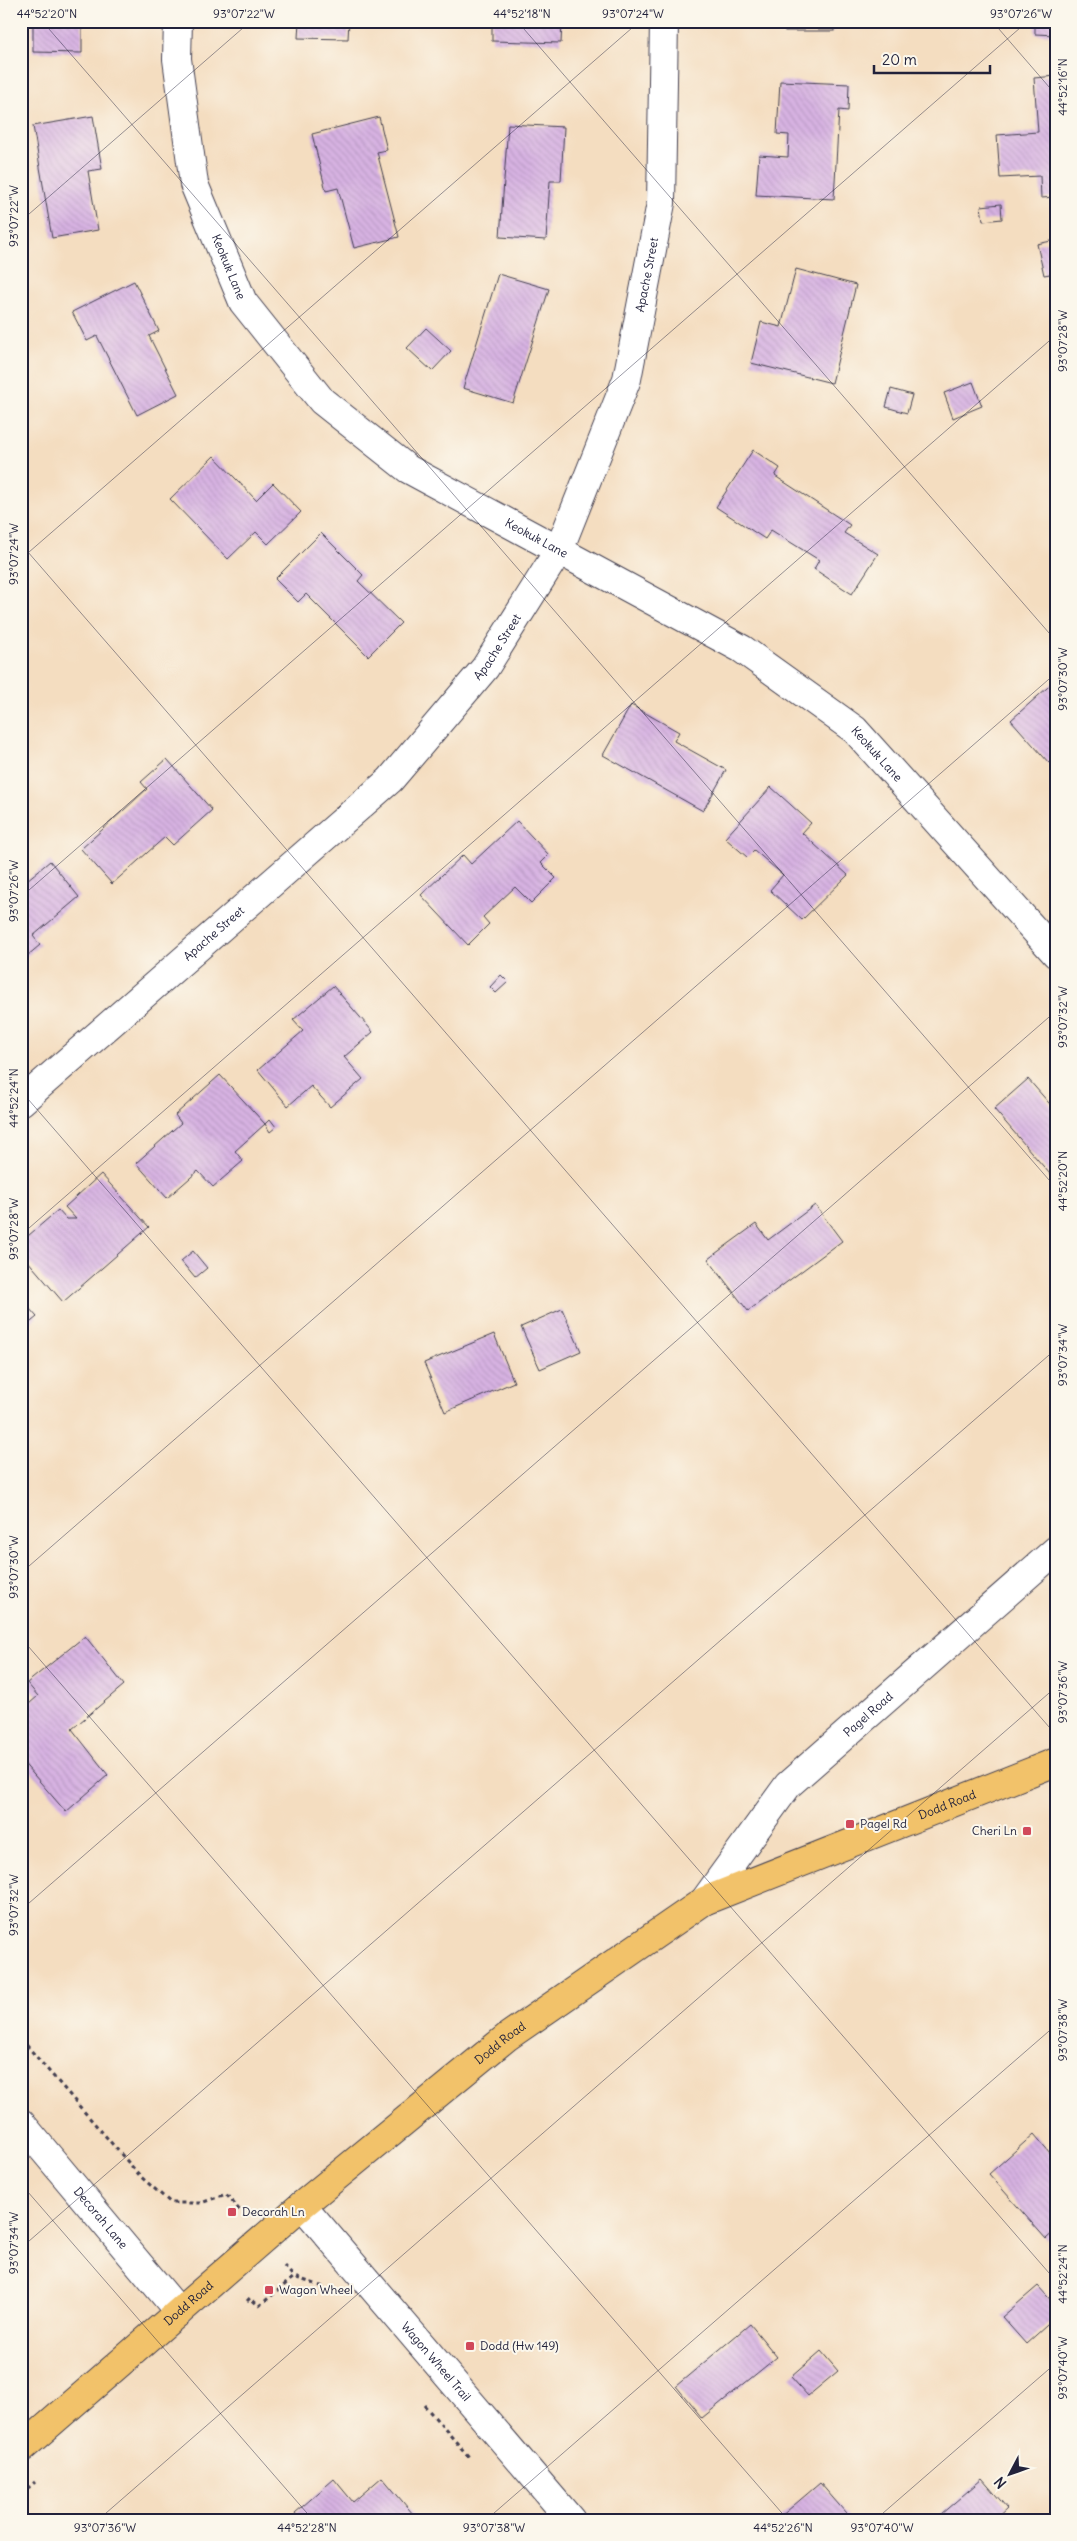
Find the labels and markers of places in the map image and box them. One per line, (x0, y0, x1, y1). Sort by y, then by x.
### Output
place label: Pagel Rd (860, 1816, 907, 1831)
marker: Pagel Rd (844, 1818, 856, 1830)
place label: Cheri Ln (972, 1823, 1017, 1838)
marker: Cheri Ln (1021, 1825, 1033, 1837)
place label: Decorah Ln (242, 2204, 305, 2219)
marker: Decorah Ln (226, 2206, 238, 2218)
place label: Wagon Wheel (279, 2282, 353, 2297)
marker: Wagon Wheel (263, 2284, 275, 2296)
place label: Dodd (Hw 149) (480, 2338, 559, 2353)
marker: Dodd (Hw 149) (464, 2340, 476, 2352)

